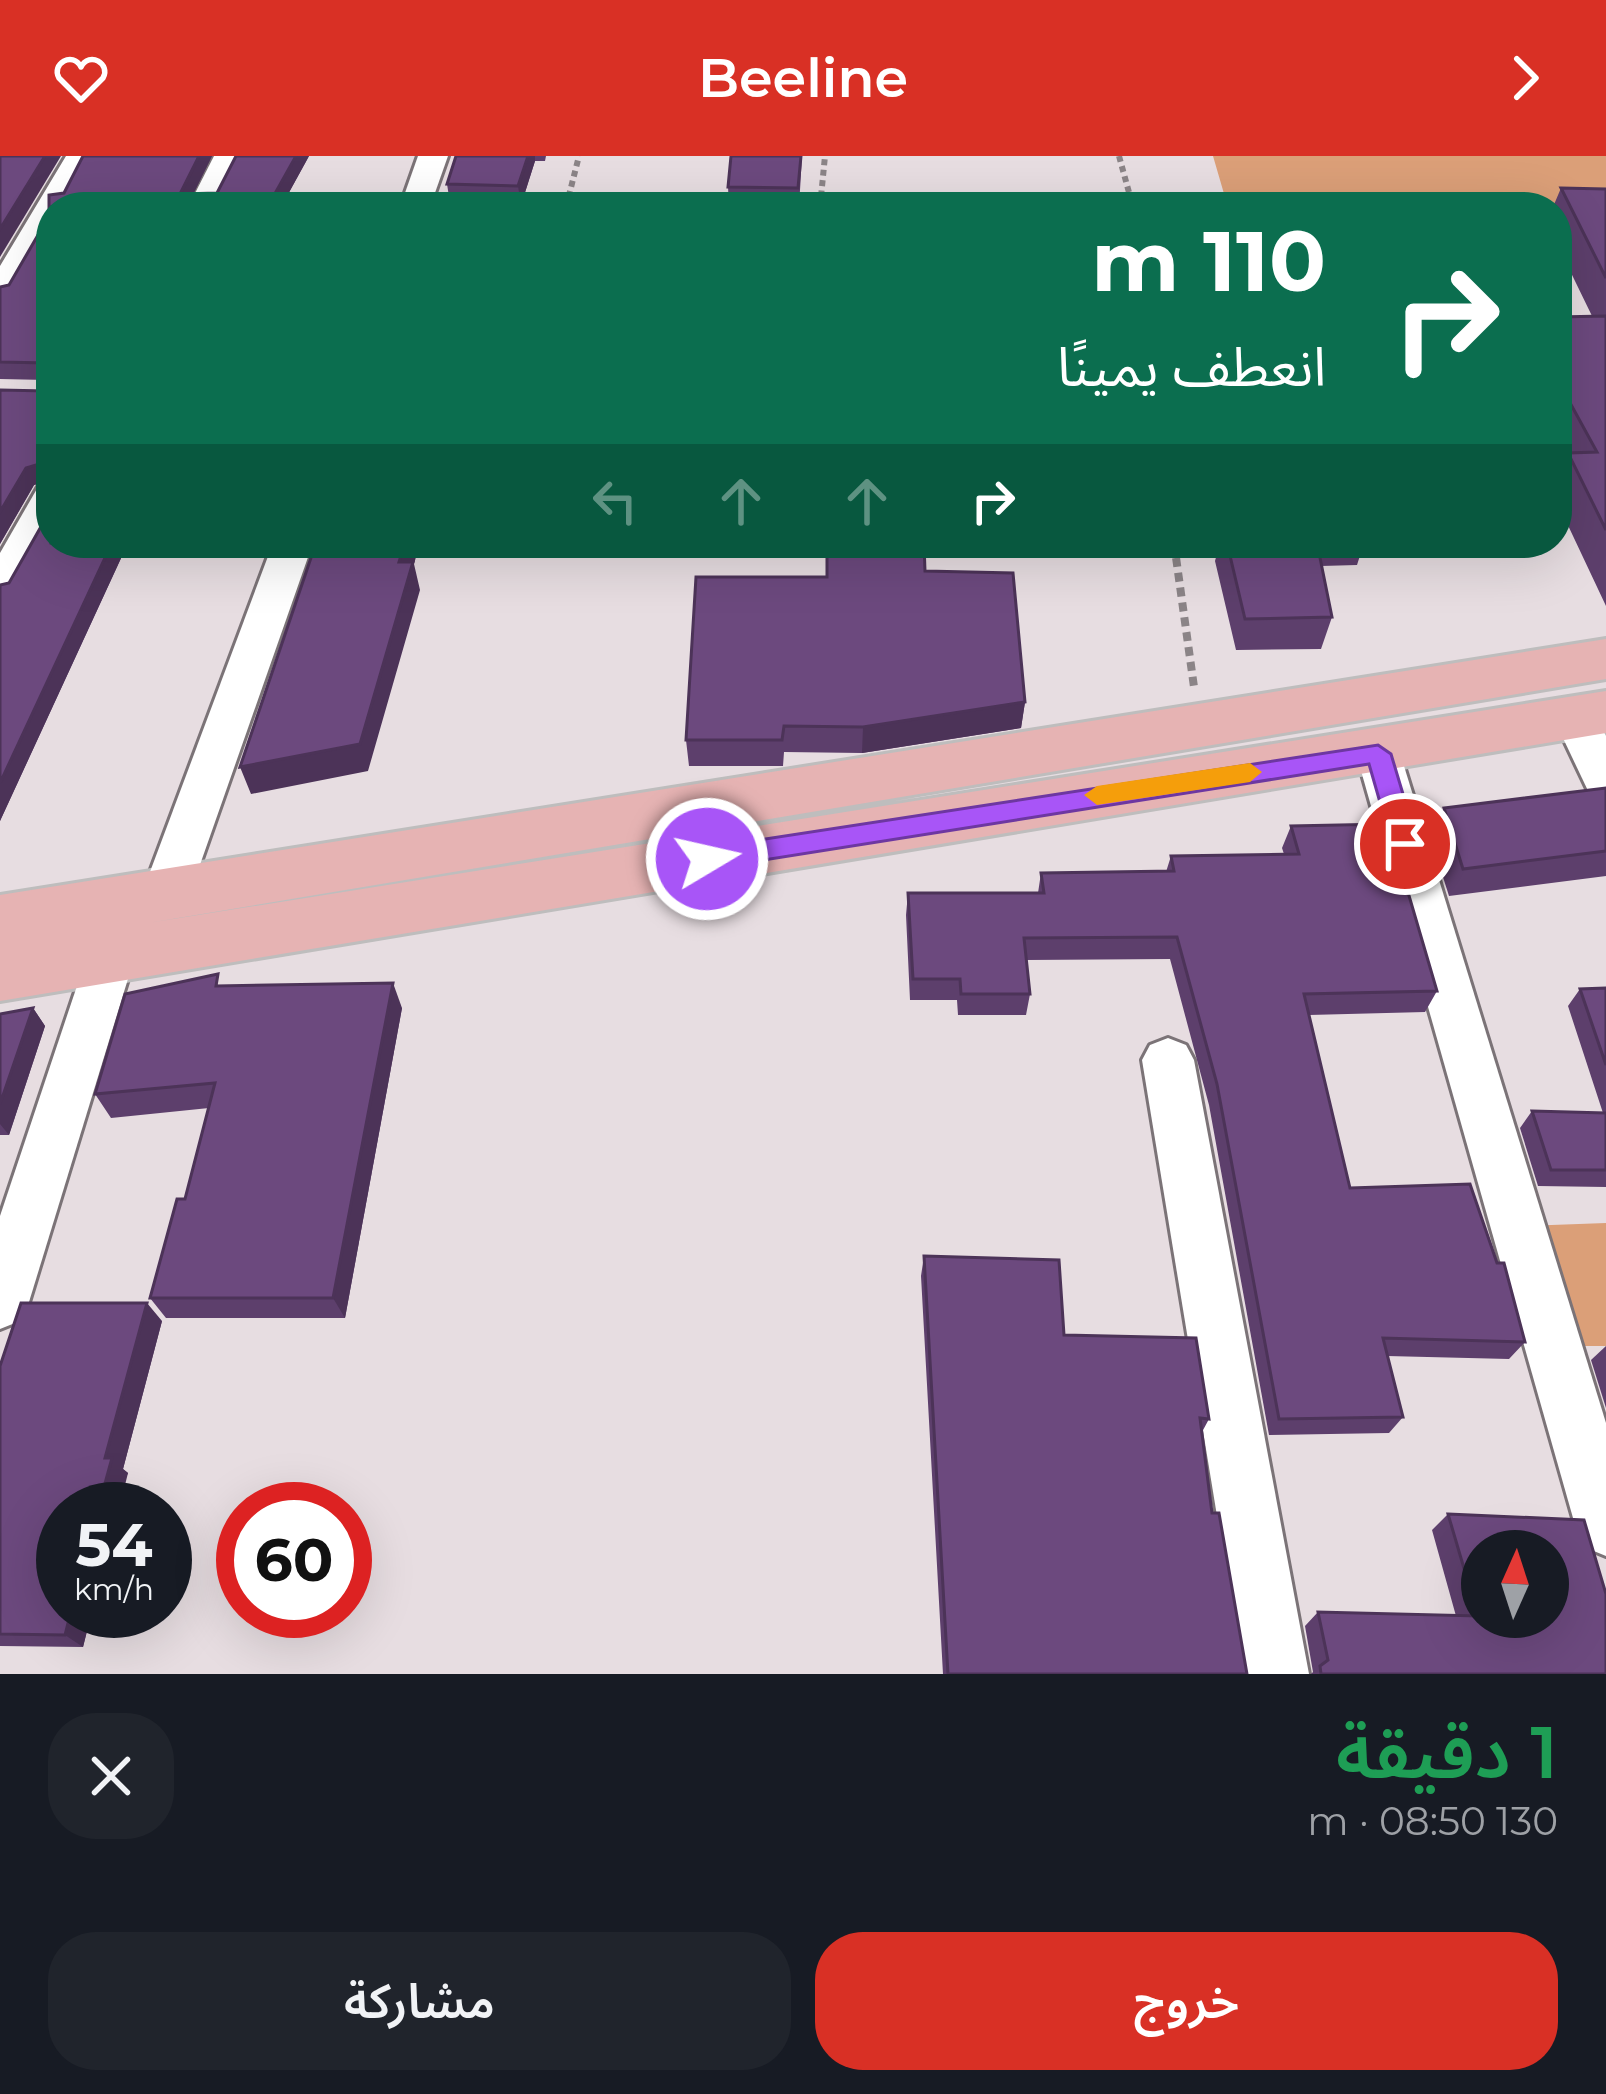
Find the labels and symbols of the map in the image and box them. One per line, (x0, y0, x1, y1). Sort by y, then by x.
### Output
pin (1354, 793, 1456, 895)
position arrow (644, 796, 770, 922)
speed limit sign: 60 (216, 1482, 372, 1638)
north arrow (1461, 1530, 1569, 1638)

